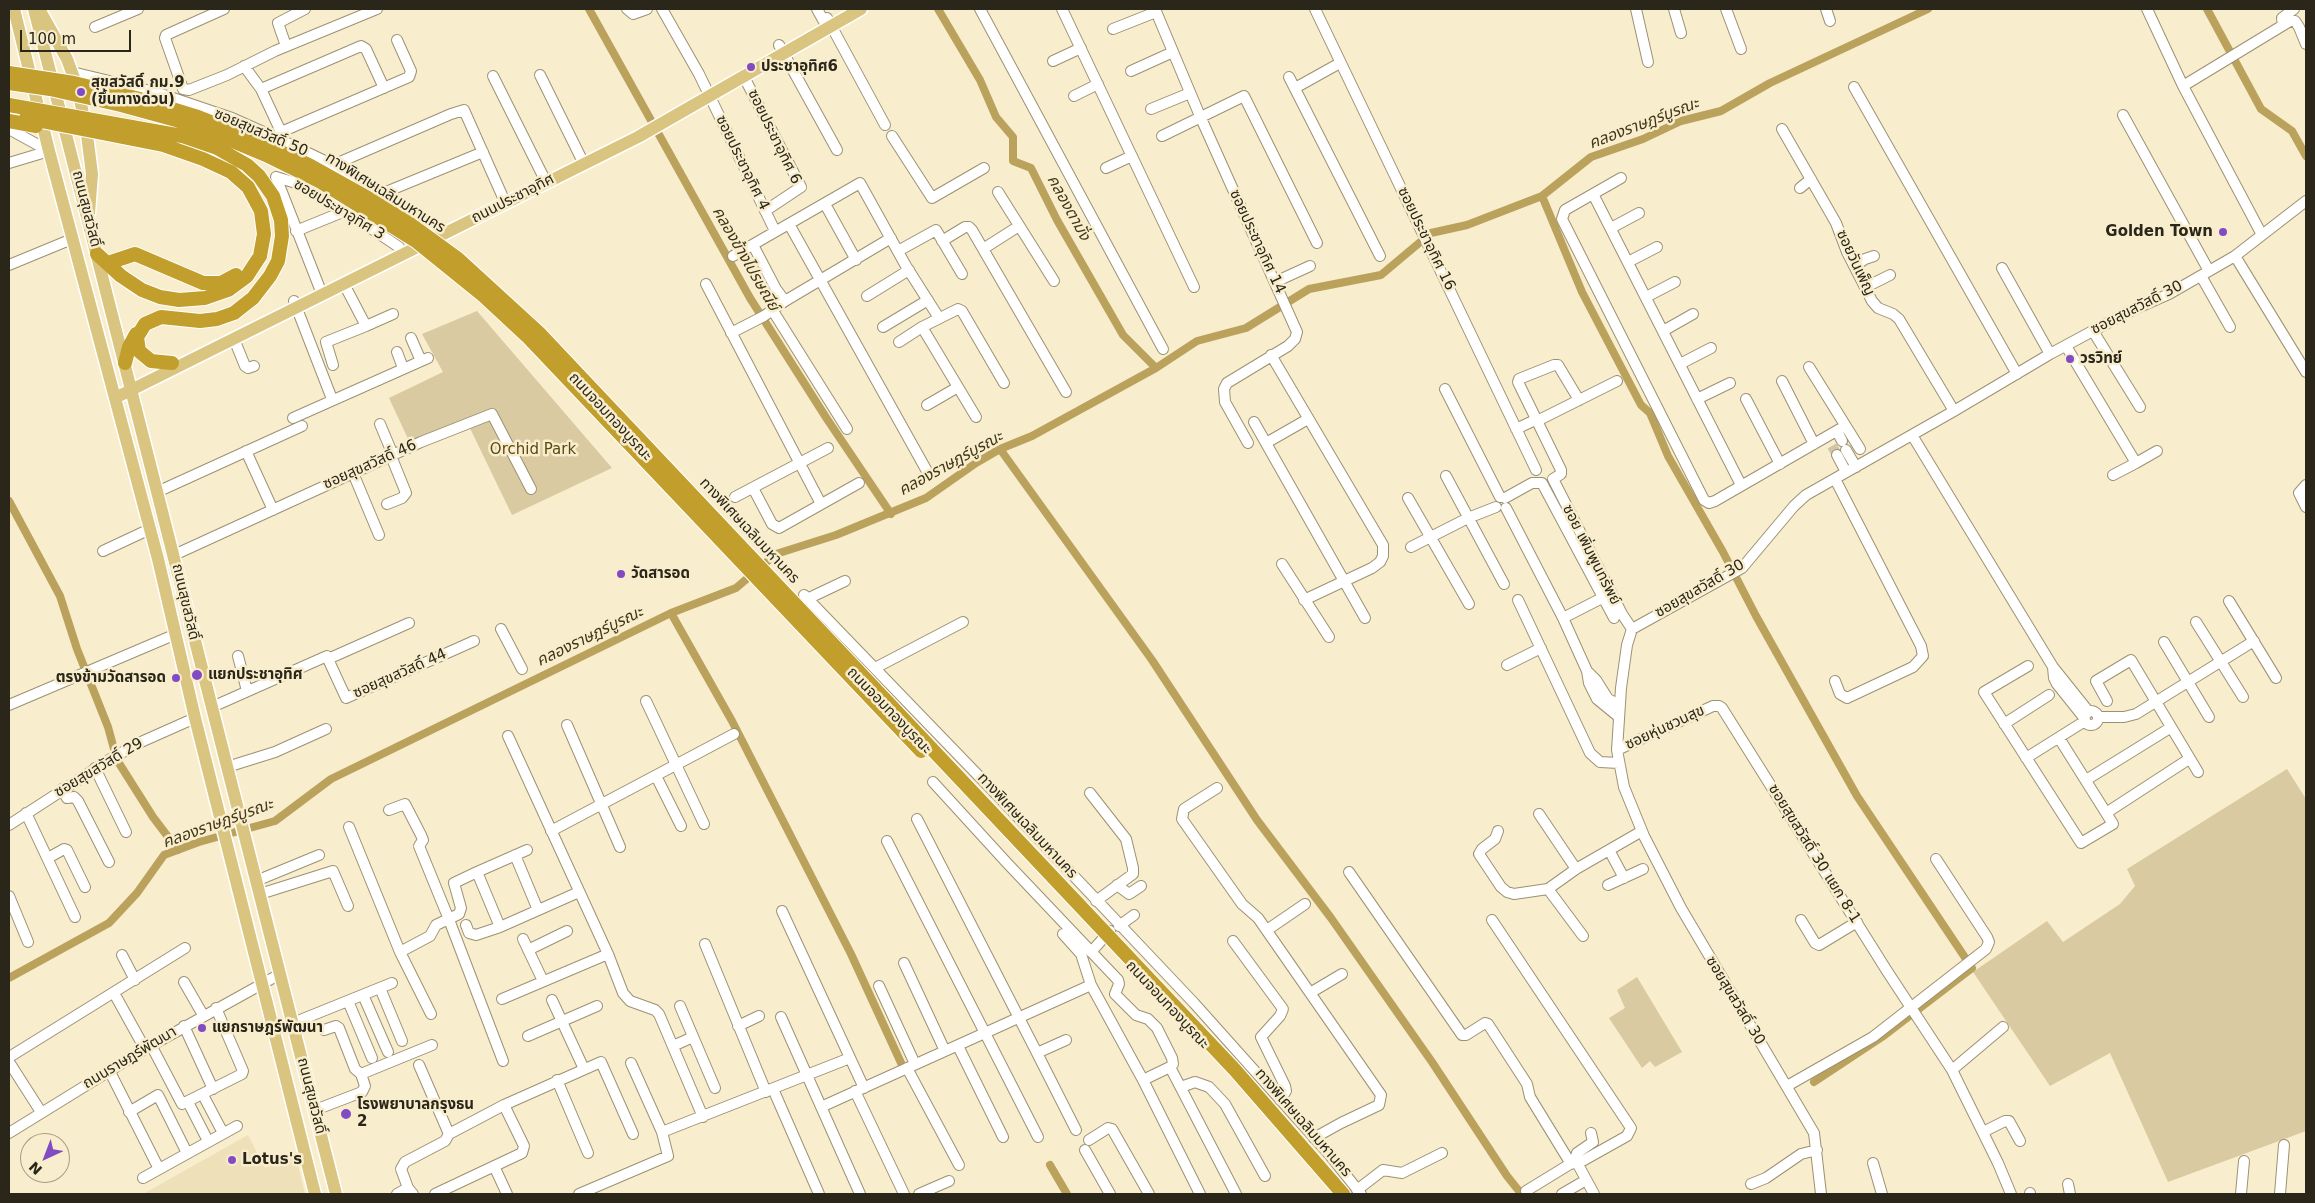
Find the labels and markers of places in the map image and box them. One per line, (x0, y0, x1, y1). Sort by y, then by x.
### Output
place label: ประชาอุทิศ6 (761, 58, 838, 76)
marker: ประชาอุทิศ6 (745, 61, 757, 73)
place label: สุขสวัสดิ์ กม.9 (ขึ้นทางด่วน) (91, 74, 185, 109)
marker: สุขสวัสดิ์ กม.9 (ขึ้นทางด่วน) (75, 86, 87, 98)
place label: Golden Town (2105, 223, 2213, 241)
marker: Golden Town (2217, 226, 2229, 238)
place label: วรวิทย์ (2080, 350, 2122, 368)
marker: วรวิทย์ (2064, 353, 2076, 365)
place label: วัดสารอด (631, 565, 690, 583)
marker: วัดสารอด (615, 568, 627, 580)
place label: แยกประชาอุทิศ (208, 666, 303, 684)
marker: แยกประชาอุทิศ (190, 668, 204, 682)
place label: ตรงข้ามวัดสารอด (56, 669, 166, 687)
marker: ตรงข้ามวัดสารอด (170, 672, 182, 684)
place label: แยกราษฎร์พัฒนา (212, 1019, 323, 1037)
marker: แยกราษฎร์พัฒนา (196, 1022, 208, 1034)
place label: โรงพยาบาลกรุงธน 2 (357, 1096, 474, 1131)
marker: โรงพยาบาลกรุงธน 2 (339, 1107, 353, 1121)
place label: Lotus's (242, 1151, 302, 1169)
marker: Lotus's (226, 1154, 238, 1166)

